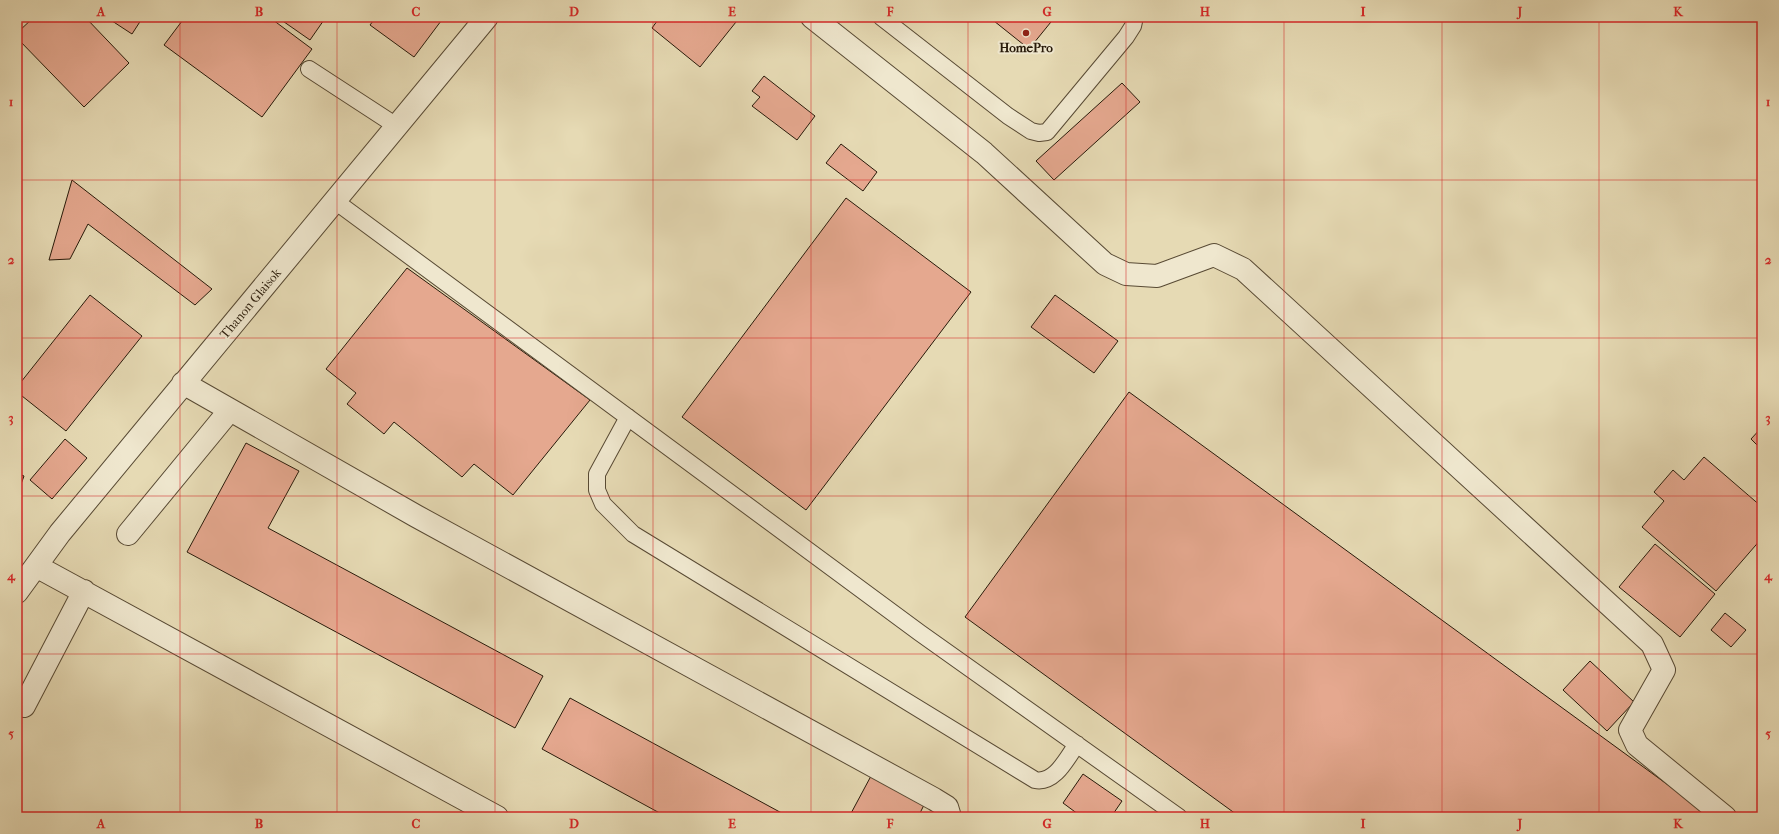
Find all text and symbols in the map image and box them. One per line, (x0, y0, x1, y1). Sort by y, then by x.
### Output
text: A (96, 4, 106, 19)
text: B (255, 4, 264, 19)
text: C (412, 4, 421, 19)
text: D (569, 4, 579, 19)
text: E (728, 4, 736, 19)
text: F (886, 4, 894, 19)
text: G (1042, 4, 1052, 19)
text: H (1200, 4, 1211, 19)
text: I (1360, 4, 1366, 19)
text: J (1516, 4, 1523, 20)
text: K (1673, 4, 1684, 19)
marker: HomePro (1021, 28, 1031, 38)
place label: HomePro (999, 40, 1053, 55)
text: 1 (9, 94, 14, 109)
text: 1 (1766, 94, 1771, 109)
text: 2 (8, 252, 15, 267)
text: 2 (1765, 252, 1772, 267)
street label: Thanon Glaisok (217, 265, 284, 342)
text: 3 (8, 410, 14, 426)
text: 3 (1765, 410, 1771, 426)
text: 4 (6, 568, 16, 584)
text: 4 (1763, 568, 1773, 584)
text: 5 (8, 726, 14, 741)
text: 5 (1765, 726, 1771, 741)
text: A (96, 816, 106, 831)
text: B (255, 816, 264, 831)
text: C (412, 816, 421, 831)
text: D (569, 816, 579, 831)
text: E (728, 816, 736, 831)
text: F (886, 816, 894, 831)
text: G (1042, 816, 1052, 831)
text: H (1200, 816, 1211, 831)
text: I (1360, 816, 1366, 831)
text: J (1516, 816, 1523, 832)
text: K (1673, 816, 1684, 831)

